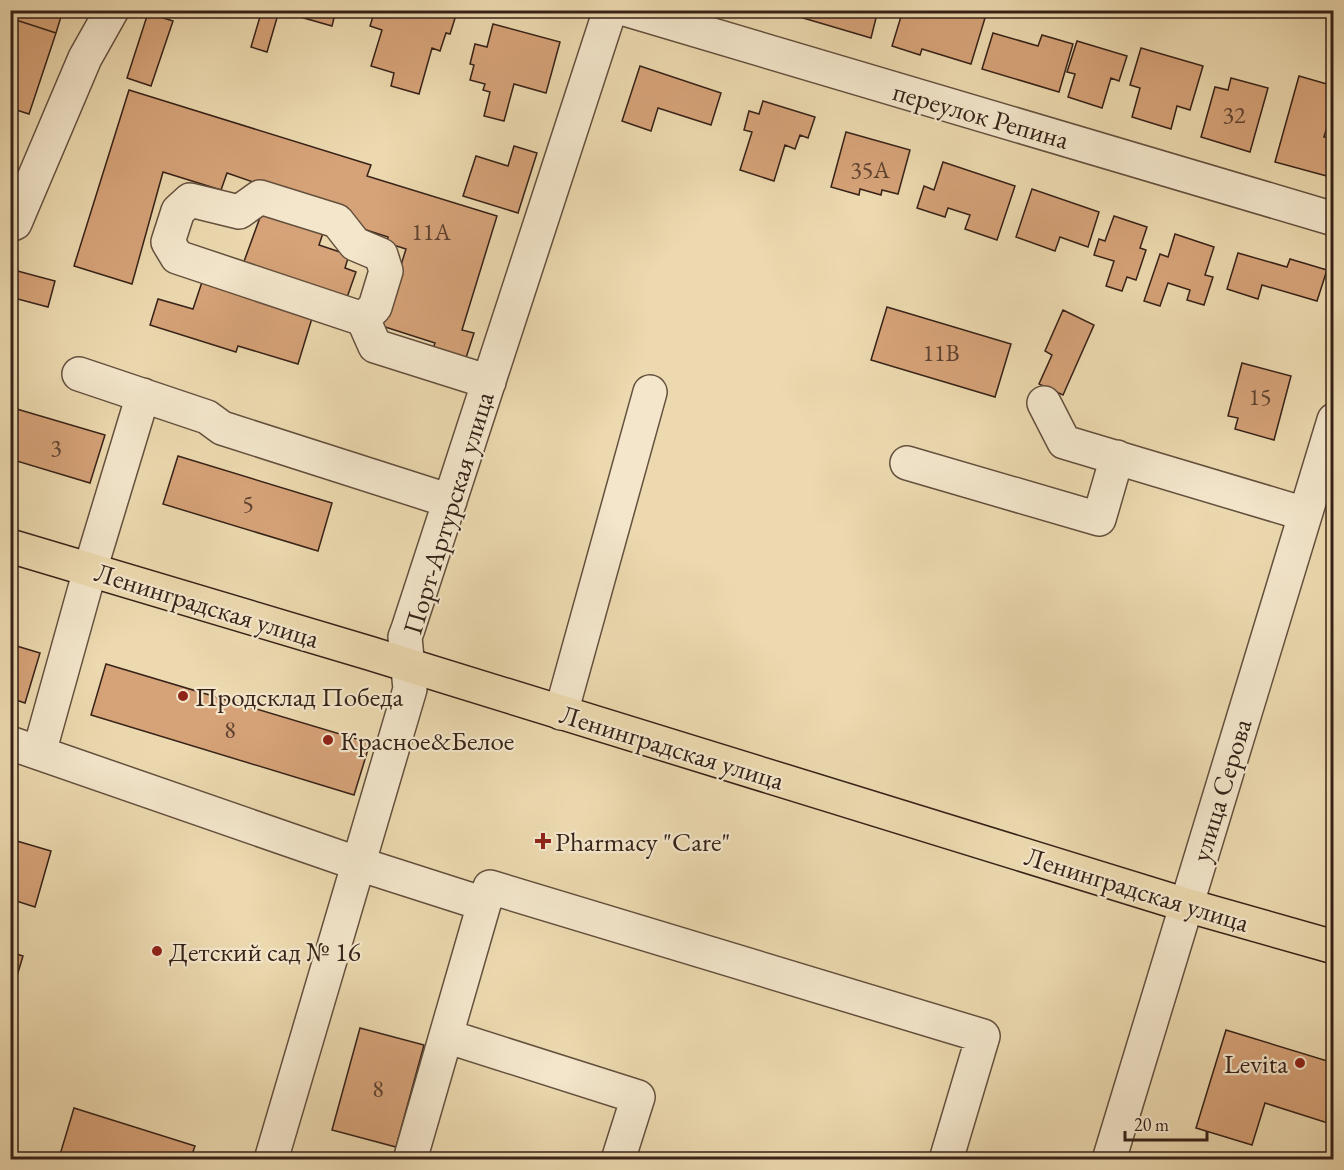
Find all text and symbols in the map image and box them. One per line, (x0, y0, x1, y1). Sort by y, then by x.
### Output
street label: переулок Репина (889, 73, 1073, 157)
house number: 32 (1222, 99, 1246, 130)
house number: 35А (850, 154, 890, 185)
house number: 11А (411, 216, 451, 247)
house number: 11В (922, 337, 960, 368)
house number: 15 (1248, 381, 1272, 412)
street label: Порт-Артурская улица (394, 387, 502, 639)
house number: 3 (50, 432, 62, 463)
house number: 5 (242, 488, 254, 519)
street label: Ленинградская улица (91, 554, 324, 656)
place label: Продсклад Победа (195, 679, 404, 714)
marker: Продсклад Победа (176, 689, 190, 703)
street label: Ленинградская улица (556, 696, 789, 798)
house number: 8 (224, 714, 236, 745)
street label: улица Серова (1183, 714, 1259, 866)
place label: Красное&Белое (340, 723, 514, 758)
marker: Красное&Белое (321, 733, 335, 747)
place label: Pharmacy "Care" (555, 824, 730, 859)
marker: Pharmacy "Care" (536, 834, 550, 848)
street label: Ленинградская улица (1021, 838, 1254, 940)
place label: Детский сад № 16 (169, 934, 361, 969)
marker: Детский сад № 16 (150, 944, 164, 958)
place label: Levita (1224, 1046, 1288, 1081)
marker: Levita (1293, 1056, 1307, 1070)
house number: 8 (372, 1073, 384, 1104)
scale bar (1125, 1104, 1208, 1142)
text: 20 m (1134, 1113, 1169, 1136)

